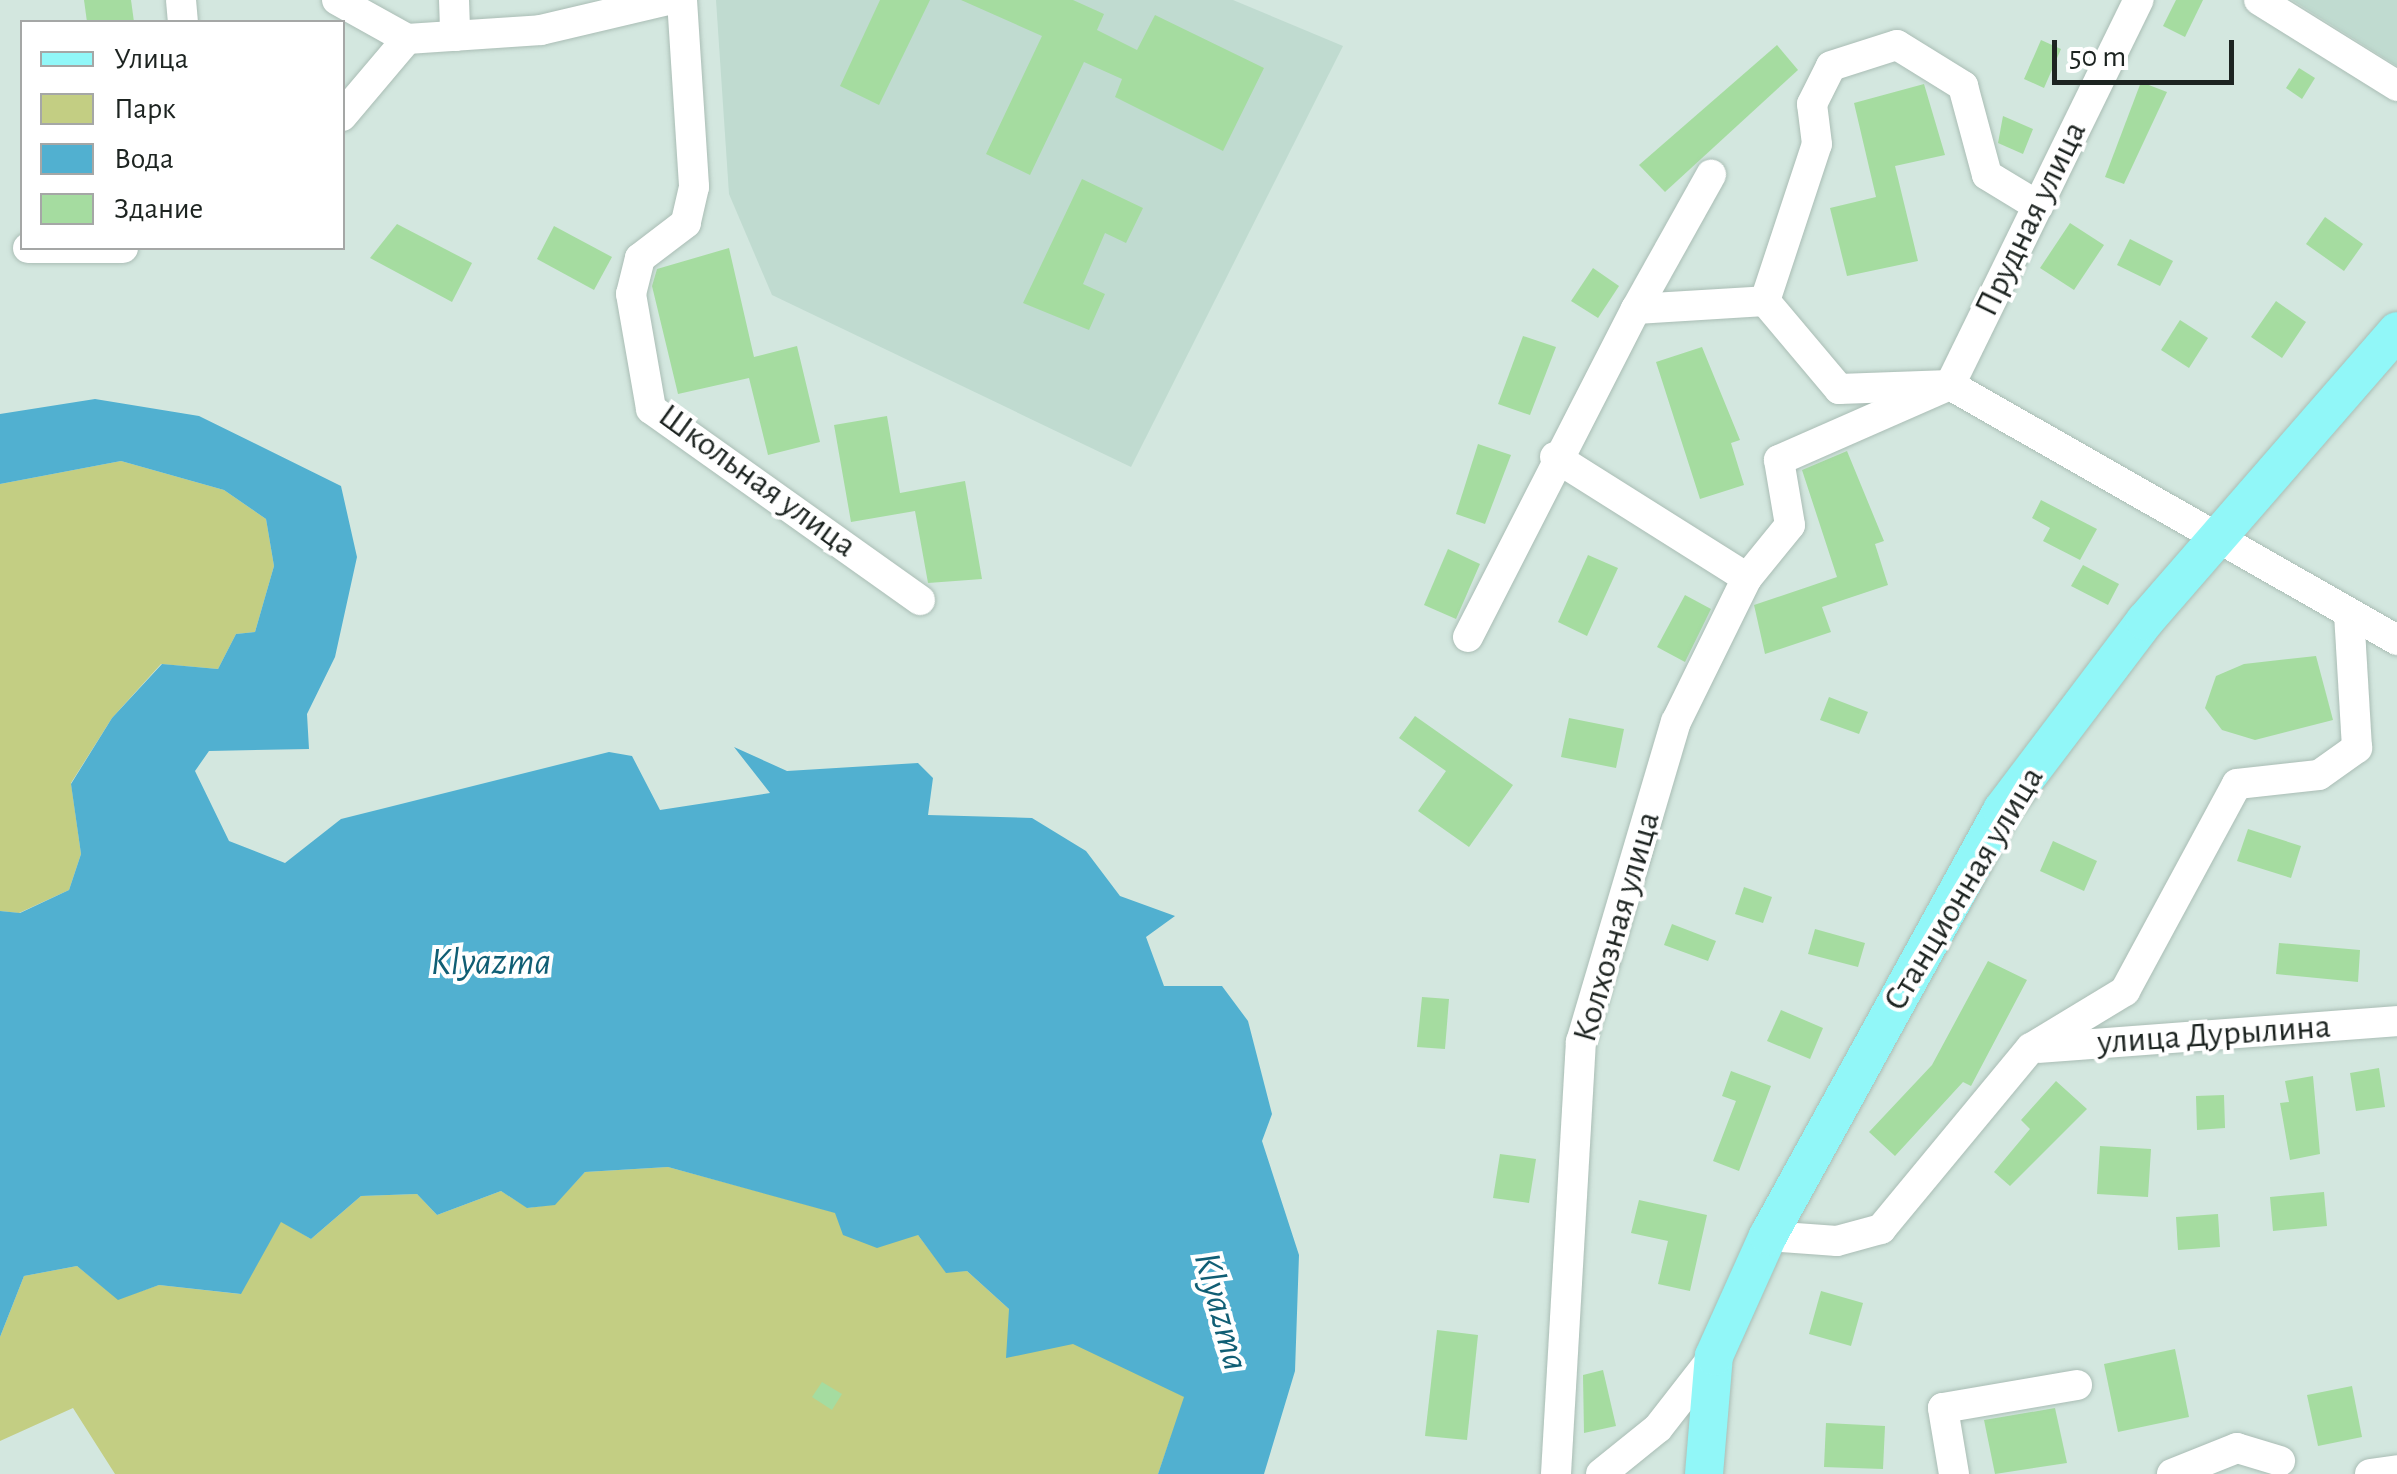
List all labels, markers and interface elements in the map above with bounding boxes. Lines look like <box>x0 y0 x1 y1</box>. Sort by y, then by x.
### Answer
legend <box>20 20 345 250</box>
scale bar <box>2057 20 2240 82</box>
text: 50 m <box>2069 42 2126 72</box>
text: Улица <box>114 44 189 74</box>
text: Парк <box>114 94 176 124</box>
street label: Прудная улица <box>1966 115 2096 323</box>
text: Вода <box>114 144 174 174</box>
text: Здание <box>114 194 203 224</box>
street label: Школьная улица <box>650 395 864 567</box>
street label: Станционная улица <box>1875 759 2053 1019</box>
street label: Колхозная улица <box>1564 807 1670 1047</box>
water label: Klyazma <box>431 941 551 987</box>
street label: улица Дурылина <box>2096 1006 2332 1064</box>
water label: Klyazma <box>1182 1248 1258 1376</box>

